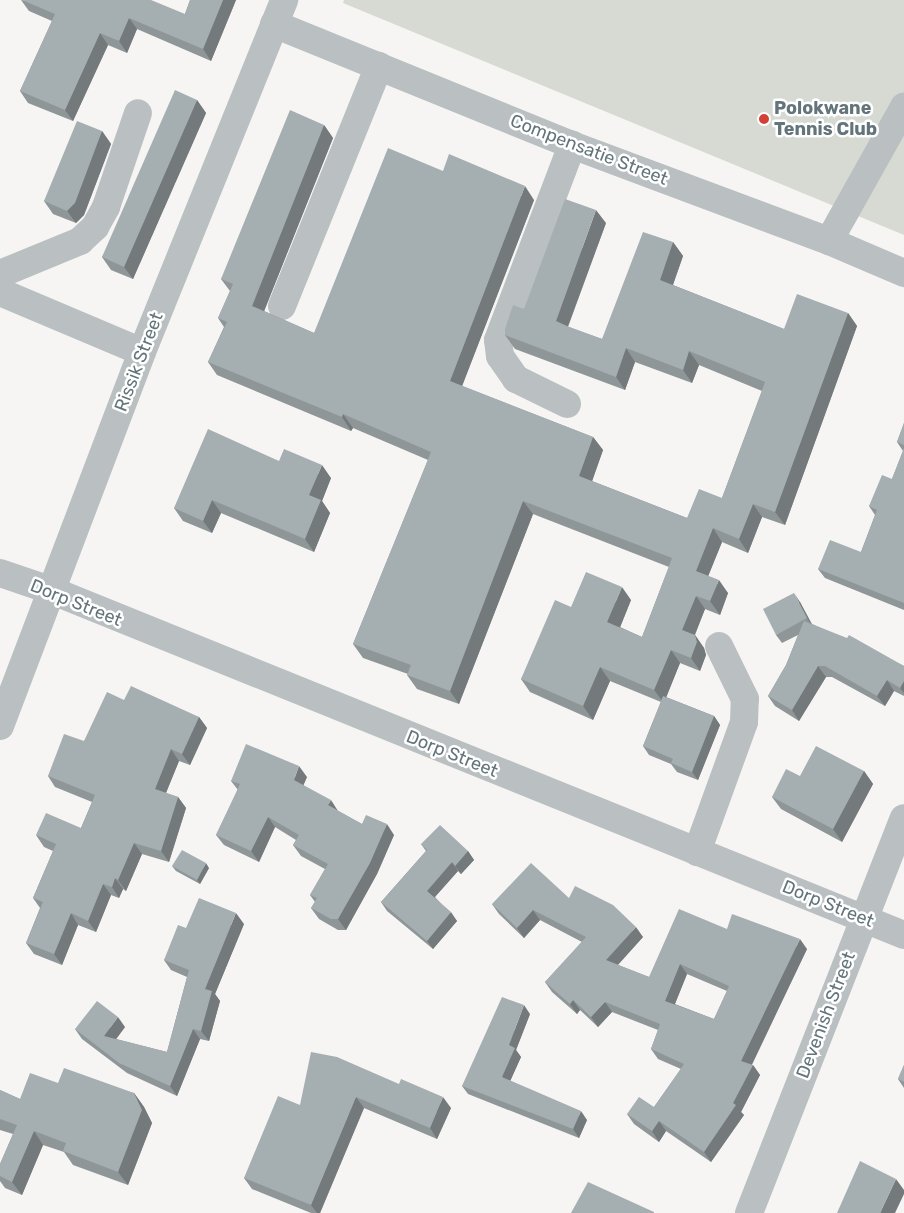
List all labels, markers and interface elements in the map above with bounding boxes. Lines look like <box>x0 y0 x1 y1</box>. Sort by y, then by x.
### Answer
place label: Polokwane Tennis Club <box>774 98 877 140</box>
street label: Compensatie Street <box>507 110 671 190</box>
marker: Polokwane Tennis Club <box>758 113 770 125</box>
street label: Rissik Street <box>110 309 168 415</box>
street label: Dorp Street <box>27 575 125 631</box>
street label: Dorp Street <box>403 726 501 782</box>
street label: Dorp Street <box>779 876 877 932</box>
street label: Devenish Street <box>792 949 860 1081</box>

